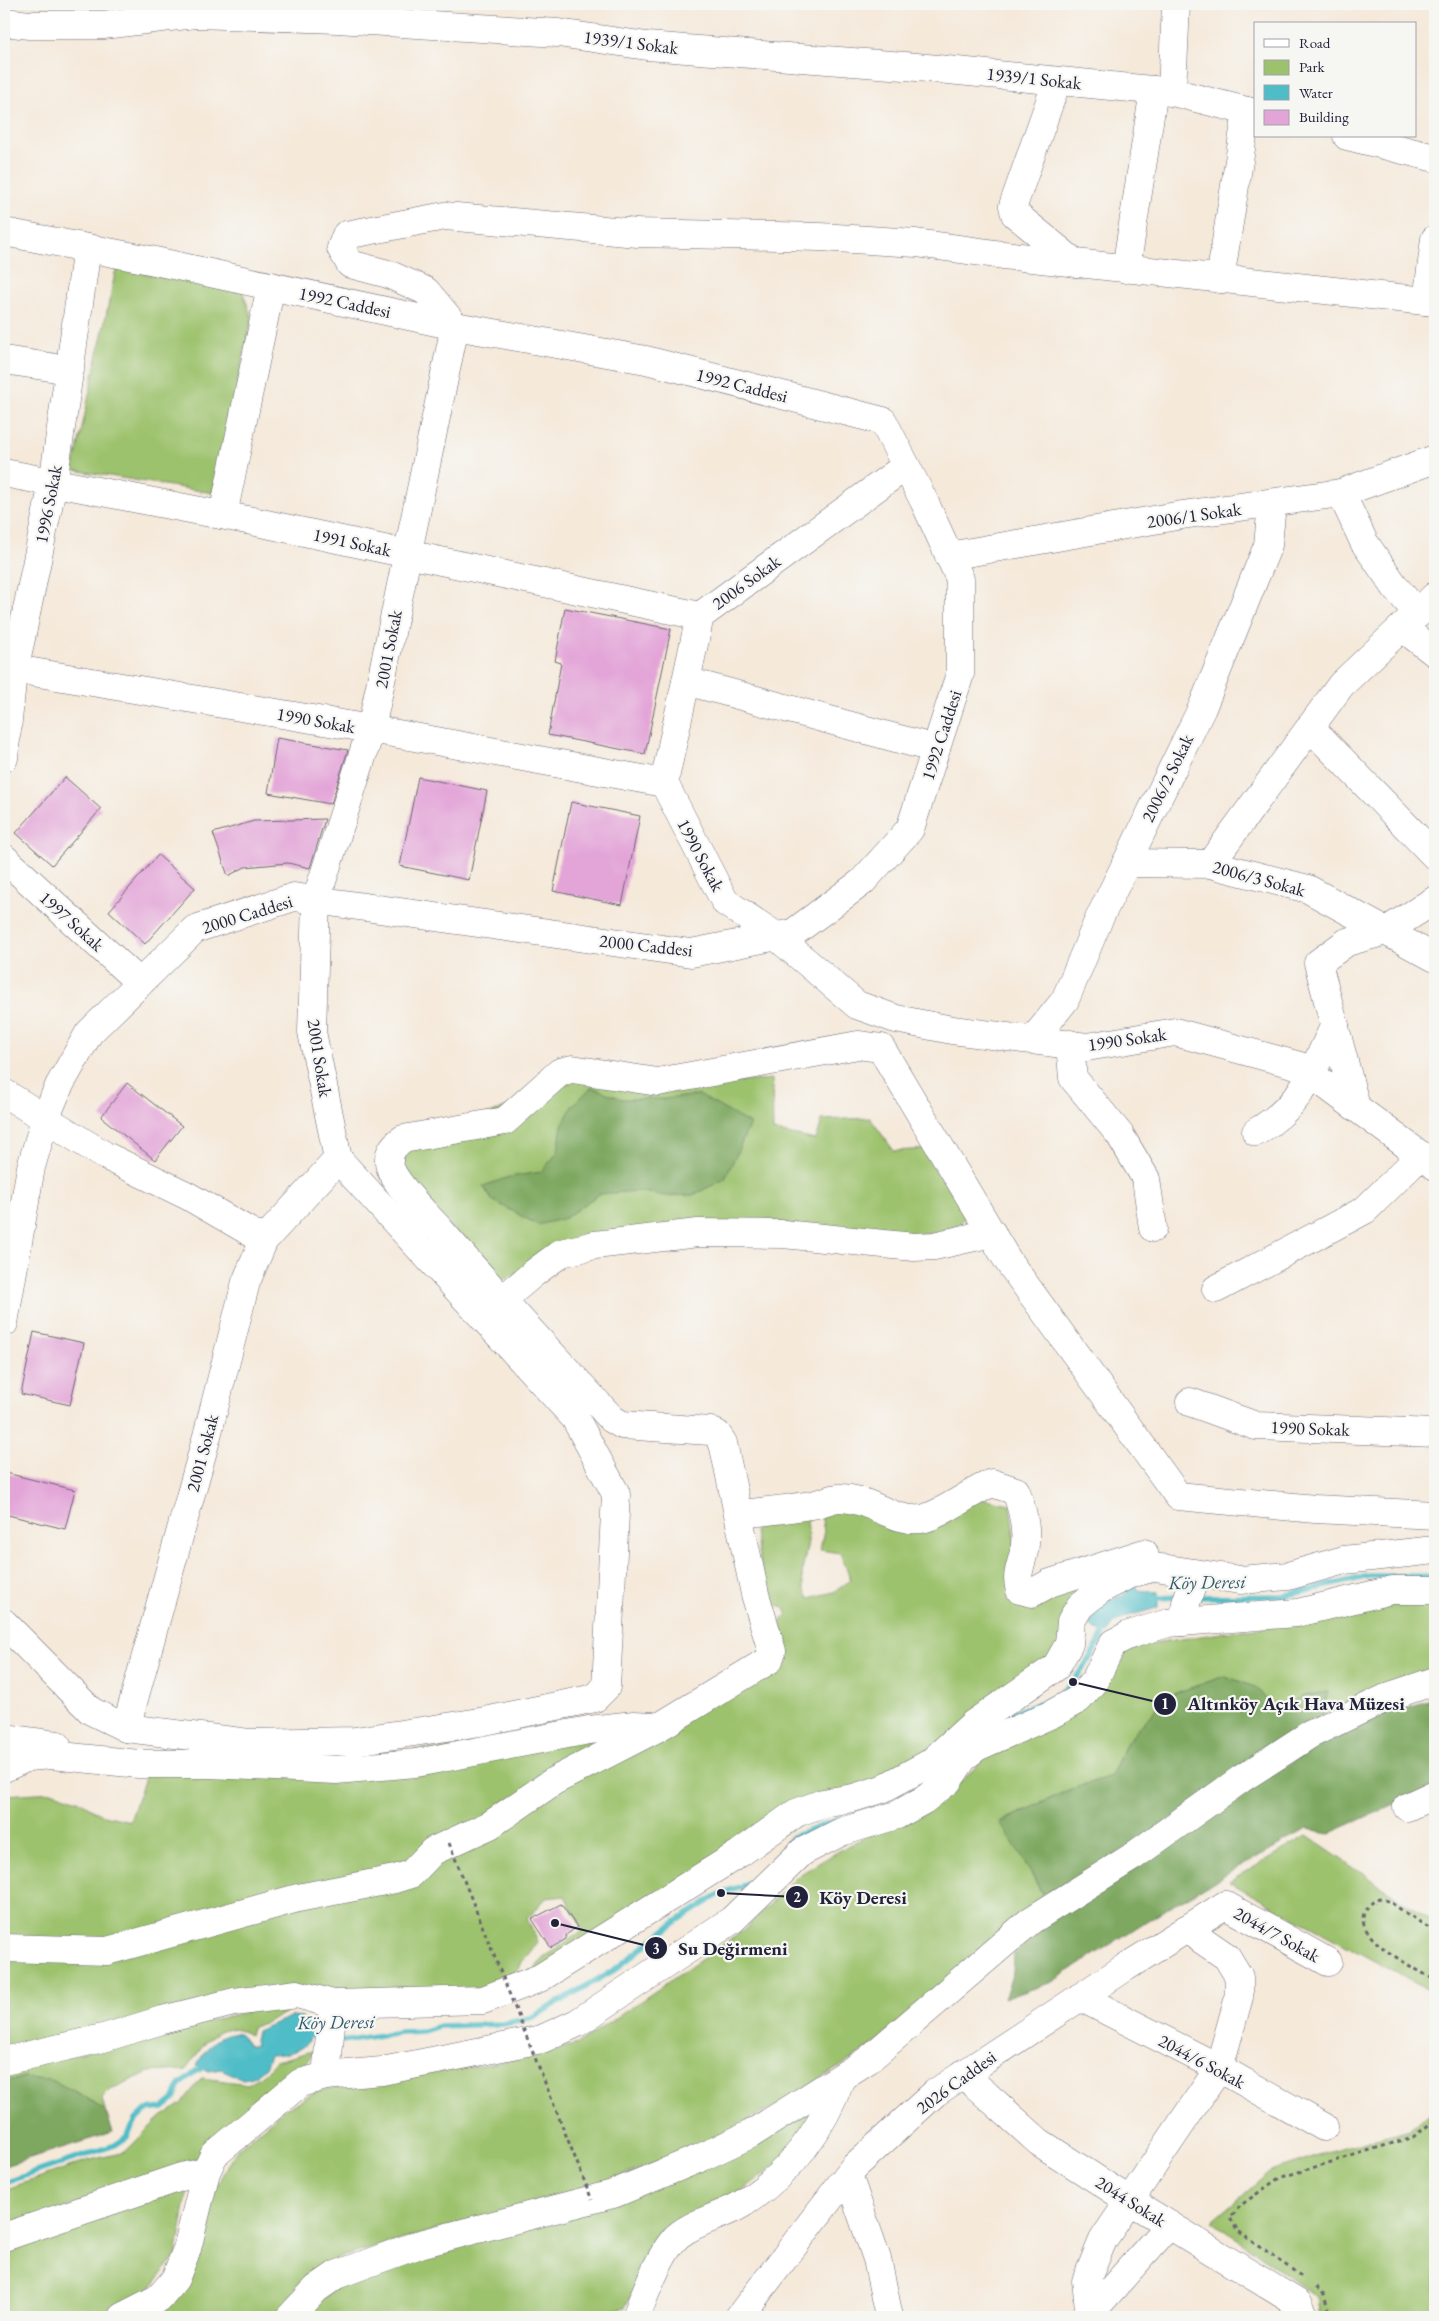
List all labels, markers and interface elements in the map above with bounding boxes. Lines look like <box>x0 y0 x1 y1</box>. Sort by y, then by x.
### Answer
legend <box>1254 22 1416 138</box>
street label: 1939/1 Sokak <box>582 25 680 59</box>
text: Road <box>1299 33 1331 52</box>
text: Park <box>1299 57 1326 76</box>
street label: 1939/1 Sokak <box>986 62 1083 94</box>
text: Water <box>1299 83 1333 102</box>
text: Building <box>1299 107 1349 126</box>
street label: 1992 Caddesi <box>297 281 394 323</box>
street label: 1992 Caddesi <box>694 363 791 408</box>
street label: 1996 Sokak <box>29 462 67 545</box>
street label: 2006/1 Sokak <box>1145 497 1243 533</box>
street label: 1991 Sokak <box>311 523 394 562</box>
street label: 2006 Sokak <box>707 549 785 615</box>
street label: 2001 Sokak <box>369 607 407 690</box>
street label: 1992 Caddesi <box>916 686 967 783</box>
street label: 1990 Sokak <box>275 702 358 738</box>
street label: 2006/2 Sokak <box>1136 730 1198 826</box>
street label: 1990 Sokak <box>672 815 730 896</box>
street label: 2006/3 Sokak <box>1210 855 1308 902</box>
street label: 1997 Sokak <box>35 886 110 956</box>
street label: 2000 Caddesi <box>199 889 296 939</box>
street label: 2000 Caddesi <box>598 929 694 961</box>
street label: 2001 Sokak <box>302 1017 338 1099</box>
street label: 1990 Sokak <box>1086 1022 1168 1056</box>
street label: 2001 Sokak <box>181 1411 224 1494</box>
street label: 1990 Sokak <box>1270 1415 1351 1441</box>
water label: Köy Deresi <box>1167 1569 1247 1595</box>
callout: Altınköy Açık Hava Müzesi <box>1153 1687 1415 1721</box>
text: Altınköy Açık Hava Müzesi <box>1186 1691 1405 1716</box>
text: 1 <box>1161 1694 1169 1713</box>
callout: Köy Deresi <box>785 1880 917 1914</box>
text: Köy Deresi <box>819 1885 907 1910</box>
text: 2 <box>793 1887 801 1906</box>
street label: 2044/7 Sokak <box>1230 1901 1325 1967</box>
callout: Su Değirmeni <box>643 1931 798 1965</box>
text: Su Değirmeni <box>678 1936 788 1961</box>
text: 3 <box>652 1939 660 1958</box>
water label: Köy Deresi <box>296 2009 376 2035</box>
street label: 2044/6 Sokak <box>1155 2029 1250 2094</box>
street label: 2026 Caddesi <box>911 2045 1001 2119</box>
street label: 2044 Sokak <box>1091 2170 1171 2232</box>

